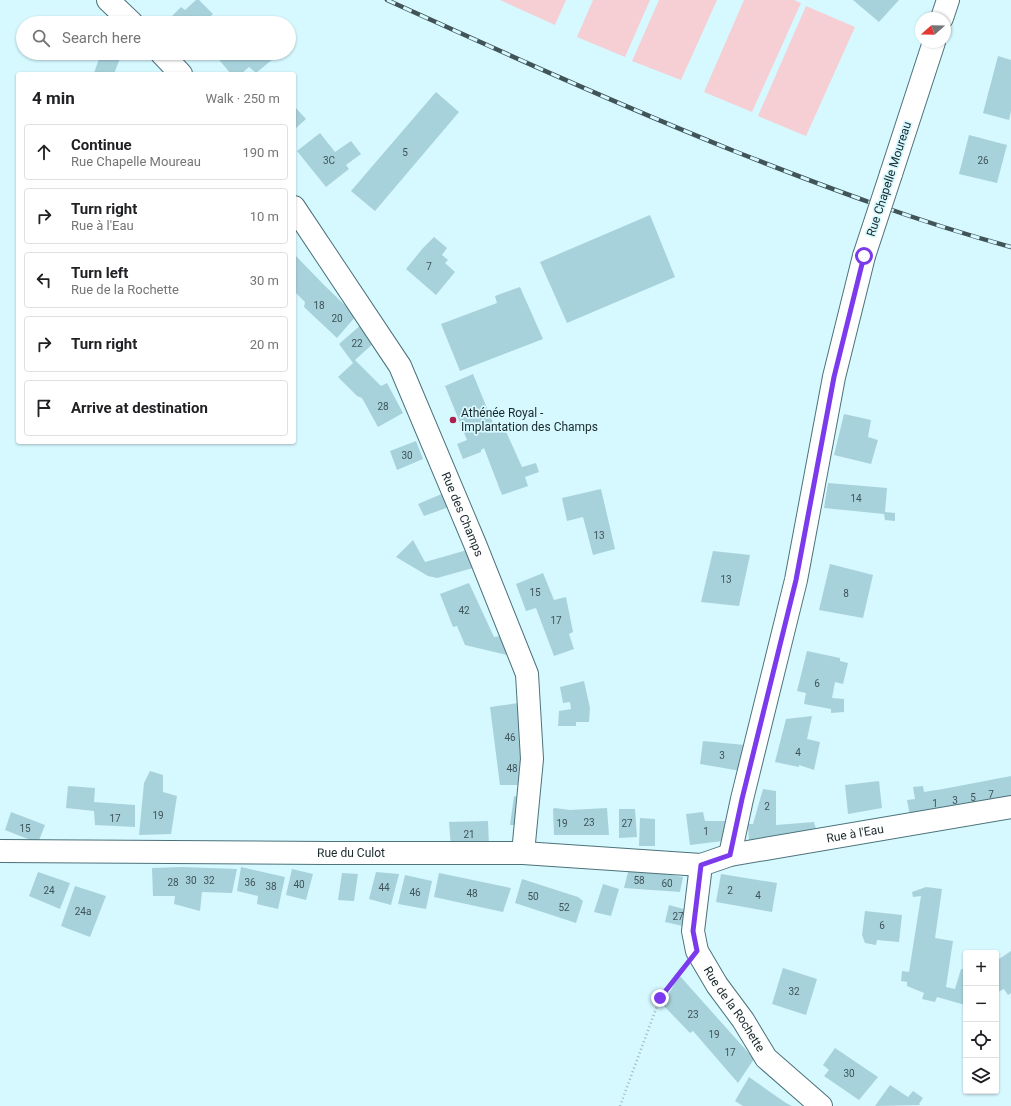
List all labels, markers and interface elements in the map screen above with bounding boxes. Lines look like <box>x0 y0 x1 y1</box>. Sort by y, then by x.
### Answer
north arrow <box>915 12 951 48</box>
search box <box>16 16 296 60</box>
icon: search <box>30 27 52 49</box>
text: Search here <box>62 29 141 47</box>
text: 4 min <box>32 88 75 108</box>
text: Walk · 250 m <box>205 91 280 106</box>
street label: Rue Chapelle Moureau <box>864 120 914 238</box>
text: Continue <box>71 136 132 154</box>
icon: ahead <box>33 141 55 163</box>
text: 190 m <box>242 145 279 160</box>
house number: 5 <box>402 147 408 158</box>
text: Rue Chapelle Moureau <box>71 154 201 169</box>
house number: 3C <box>323 155 336 166</box>
house number: 26 <box>977 155 989 166</box>
text: Turn right <box>71 200 137 218</box>
icon: right <box>33 205 55 227</box>
text: 10 m <box>250 209 279 224</box>
text: Rue à l'Eau <box>71 218 134 233</box>
route start <box>855 247 873 265</box>
house number: 7 <box>426 261 432 272</box>
text: Turn left <box>71 264 128 282</box>
icon: left <box>33 269 55 291</box>
text: 30 m <box>250 273 279 288</box>
text: Rue de la Rochette <box>71 282 179 297</box>
house number: 18 <box>313 300 325 311</box>
house number: 20 <box>331 313 343 324</box>
icon: right <box>33 333 55 355</box>
text: Turn right <box>71 335 137 353</box>
text: 20 m <box>250 337 279 352</box>
house number: 22 <box>351 338 363 349</box>
icon: arrive <box>33 397 55 419</box>
text: Arrive at destination <box>71 399 208 417</box>
house number: 28 <box>377 401 389 412</box>
place label: Athénée Royal - Implantation des Champs <box>461 406 598 434</box>
marker: Athénée Royal - Implantation des Champs <box>448 415 458 425</box>
house number: 30 <box>401 450 413 461</box>
street label: Rue des Champs <box>439 470 486 559</box>
house number: 14 <box>850 493 862 504</box>
house number: 13 <box>593 530 605 541</box>
house number: 13 <box>720 574 732 585</box>
house number: 15 <box>529 587 541 598</box>
house number: 8 <box>843 588 849 599</box>
house number: 42 <box>458 605 470 616</box>
house number: 17 <box>550 615 562 626</box>
house number: 6 <box>814 678 820 689</box>
house number: 46 <box>504 732 516 743</box>
house number: 4 <box>795 747 801 758</box>
house number: 3 <box>719 750 725 761</box>
house number: 48 <box>506 763 518 774</box>
house number: 7 <box>988 789 994 800</box>
house number: 5 <box>970 792 976 803</box>
house number: 3 <box>952 795 958 806</box>
house number: 1 <box>932 798 938 809</box>
house number: 2 <box>764 801 770 812</box>
house number: 19 <box>152 810 164 821</box>
house number: 17 <box>109 813 121 824</box>
house number: 23 <box>583 817 595 828</box>
house number: 19 <box>556 818 568 829</box>
house number: 27 <box>621 818 633 829</box>
street label: Rue à l'Eau <box>825 822 885 845</box>
house number: 15 <box>19 823 31 834</box>
house number: 1 <box>703 826 709 837</box>
house number: 21 <box>463 829 475 840</box>
street label: Rue du Culot <box>317 846 385 860</box>
house number: 30 <box>185 875 197 886</box>
house number: 32 <box>203 875 215 886</box>
house number: 58 <box>633 875 645 886</box>
house number: 28 <box>167 877 179 888</box>
house number: 36 <box>244 877 256 888</box>
house number: 60 <box>661 878 673 889</box>
house number: 40 <box>293 879 305 890</box>
house number: 38 <box>265 881 277 892</box>
house number: 44 <box>378 882 390 893</box>
house number: 24 <box>43 885 55 896</box>
house number: 2 <box>727 885 733 896</box>
house number: 46 <box>409 887 421 898</box>
house number: 48 <box>466 888 478 899</box>
house number: 4 <box>755 890 761 901</box>
house number: 50 <box>527 891 539 902</box>
house number: 52 <box>558 902 570 913</box>
house number: 24a <box>75 906 91 917</box>
house number: 27 <box>672 911 684 922</box>
house number: 6 <box>879 920 885 931</box>
map controls <box>963 950 999 1094</box>
button: + <box>963 950 999 986</box>
street label: Rue de la Rochette <box>701 964 768 1054</box>
house number: 32 <box>788 986 800 997</box>
button: − <box>963 986 999 1022</box>
route end <box>651 989 669 1007</box>
house number: 23 <box>687 1009 699 1020</box>
button: locate <box>963 1022 999 1058</box>
house number: 19 <box>708 1029 720 1040</box>
house number: 17 <box>724 1047 736 1058</box>
button: layers <box>963 1058 999 1094</box>
house number: 30 <box>843 1068 855 1079</box>

